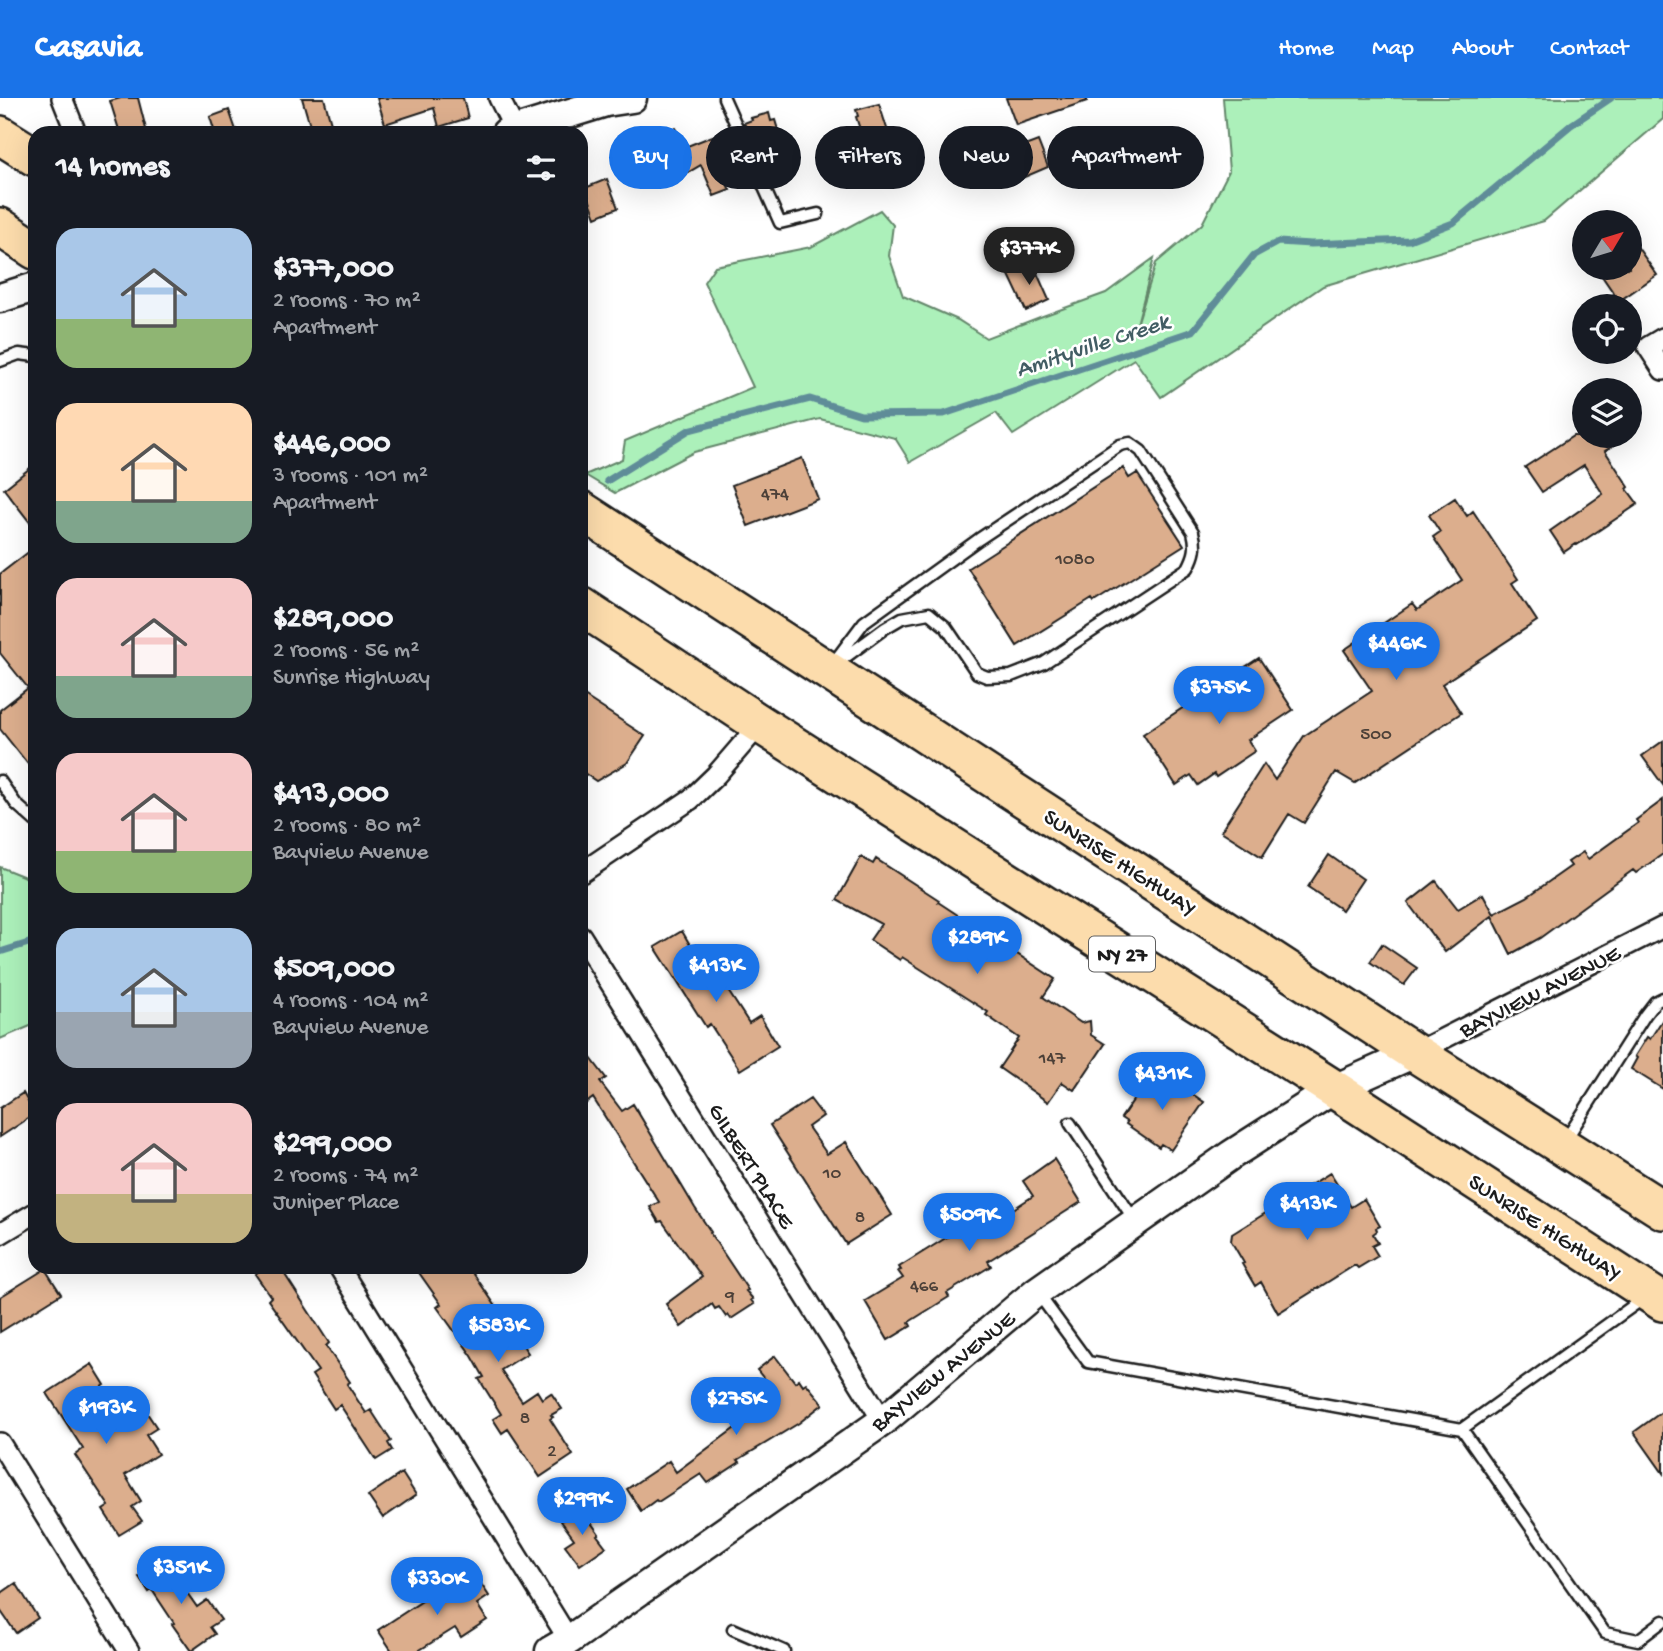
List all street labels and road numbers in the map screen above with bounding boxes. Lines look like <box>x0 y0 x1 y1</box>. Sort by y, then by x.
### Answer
street label: SUNRISE HIGHWAY <box>1037 804 1201 923</box>
road number: NY 27 <box>1089 936 1155 972</box>
street label: BAYVIEW AVENUE <box>1455 940 1627 1046</box>
street label: GILBERT PLACE <box>701 1099 800 1236</box>
street label: SUNRISE HIGHWAY <box>1462 1169 1626 1288</box>
street label: BAYVIEW AVENUE <box>866 1306 1023 1440</box>

